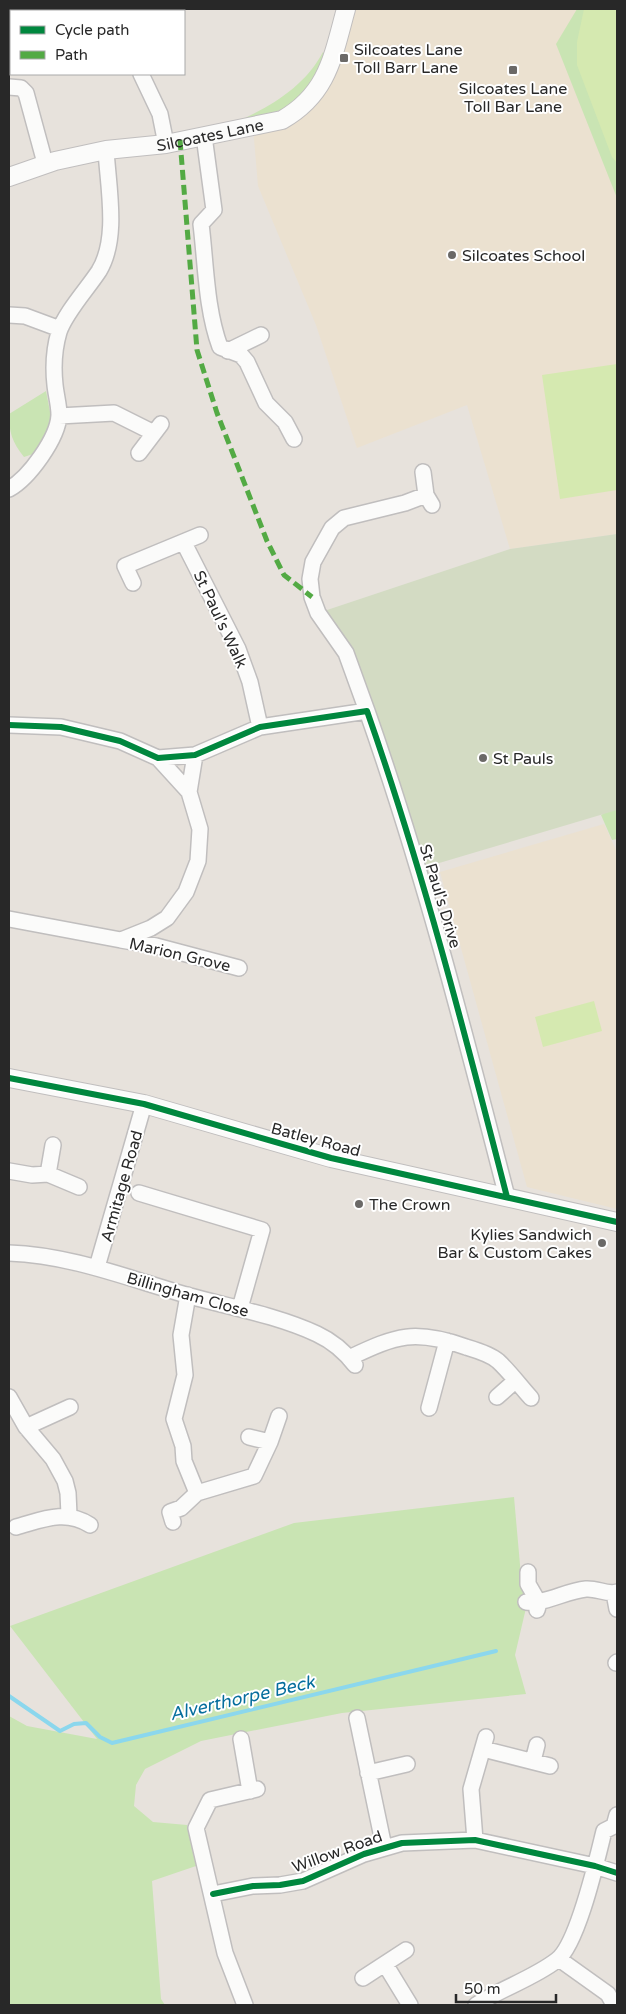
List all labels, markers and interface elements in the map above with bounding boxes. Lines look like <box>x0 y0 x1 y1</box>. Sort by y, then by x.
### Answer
legend <box>10 10 185 75</box>
text: Cycle path <box>55 21 129 39</box>
place label: Silcoates Lane Toll Barr Lane <box>354 40 463 78</box>
text: Path <box>55 46 88 64</box>
marker: Silcoates Lane Toll Barr Lane <box>338 52 350 64</box>
marker: Silcoates Lane Toll Bar Lane <box>507 64 519 76</box>
place label: Silcoates Lane Toll Bar Lane <box>459 79 567 117</box>
street label: Silcoates Lane <box>156 115 265 156</box>
place label: Silcoates School <box>462 246 585 266</box>
marker: Silcoates School <box>446 249 458 261</box>
street label: St Paul's Walk <box>189 567 252 672</box>
place label: St Pauls <box>493 749 553 769</box>
marker: St Pauls <box>477 752 489 764</box>
street label: St Paul's Drive <box>415 842 465 951</box>
street label: Marion Grove <box>127 934 232 976</box>
street label: Batley Road <box>269 1118 363 1162</box>
street label: Armitage Road <box>96 1128 147 1244</box>
place label: The Crown <box>369 1195 451 1215</box>
marker: The Crown <box>353 1198 365 1210</box>
place label: Kylies Sandwich Bar & Custom Cakes <box>437 1225 592 1263</box>
marker: Kylies Sandwich Bar & Custom Cakes <box>596 1237 608 1249</box>
street label: Billingham Close <box>124 1268 251 1322</box>
water label: Alverthorpe Beck <box>167 1670 318 1725</box>
street label: Willow Road <box>289 1826 385 1878</box>
scale bar <box>456 1972 556 2004</box>
text: 50 m <box>464 1980 501 1998</box>

